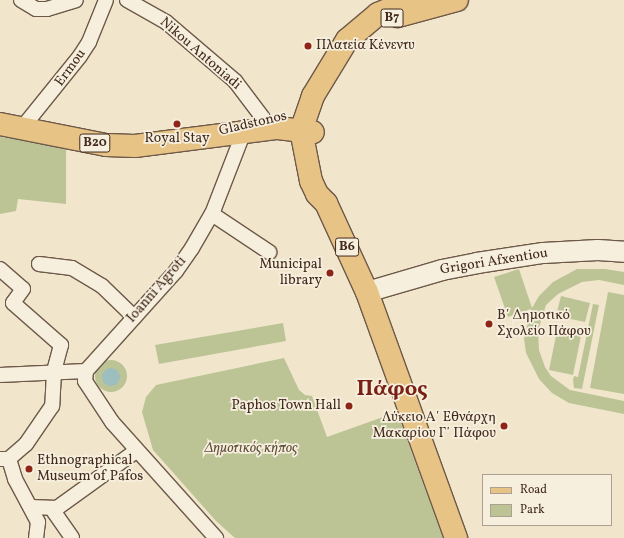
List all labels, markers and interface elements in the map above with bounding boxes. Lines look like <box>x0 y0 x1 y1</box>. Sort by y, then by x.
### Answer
road number: B7 <box>380 7 404 29</box>
street label: Nikou Antoniadi <box>156 14 244 94</box>
place label: Πλατεία Κένεντυ <box>316 38 415 54</box>
marker: Πλατεία Κένεντυ <box>303 41 313 51</box>
street label: Ermou <box>52 46 90 90</box>
street label: Gladstonos <box>217 108 289 140</box>
marker: Royal Stay <box>172 119 182 129</box>
place label: Royal Stay <box>145 131 209 147</box>
road number: B20 <box>79 132 111 154</box>
road number: B6 <box>335 236 359 258</box>
street label: Grigori Afxentiou <box>439 245 549 279</box>
street label: Ioanni Agroti <box>124 253 190 327</box>
place label: Municipal library <box>259 257 322 290</box>
marker: Municipal library <box>325 268 335 278</box>
place label: Β΄ Δημοτικό Σχολείο Πάφου <box>497 308 591 340</box>
marker: Β΄ Δημοτικό Σχολείο Πάφου <box>484 319 494 329</box>
district label: Πάφος <box>356 377 428 403</box>
place label: Paphos Town Hall <box>231 398 341 414</box>
marker: Paphos Town Hall <box>344 401 354 411</box>
place label: Λύκειο Α΄ Εθνάρχη Μακαρίου Γ΄ Πάφου <box>373 410 496 442</box>
marker: Λύκειο Α΄ Εθνάρχη Μακαρίου Γ΄ Πάφου <box>499 421 509 431</box>
park label: Δημοτικός κήπος <box>204 441 298 457</box>
place label: Ethnographical Museum of Pafos <box>37 453 142 486</box>
marker: Ethnographical Museum of Pafos <box>24 464 34 474</box>
legend <box>482 474 612 526</box>
text: Road <box>520 482 547 498</box>
text: Park <box>520 502 545 518</box>

